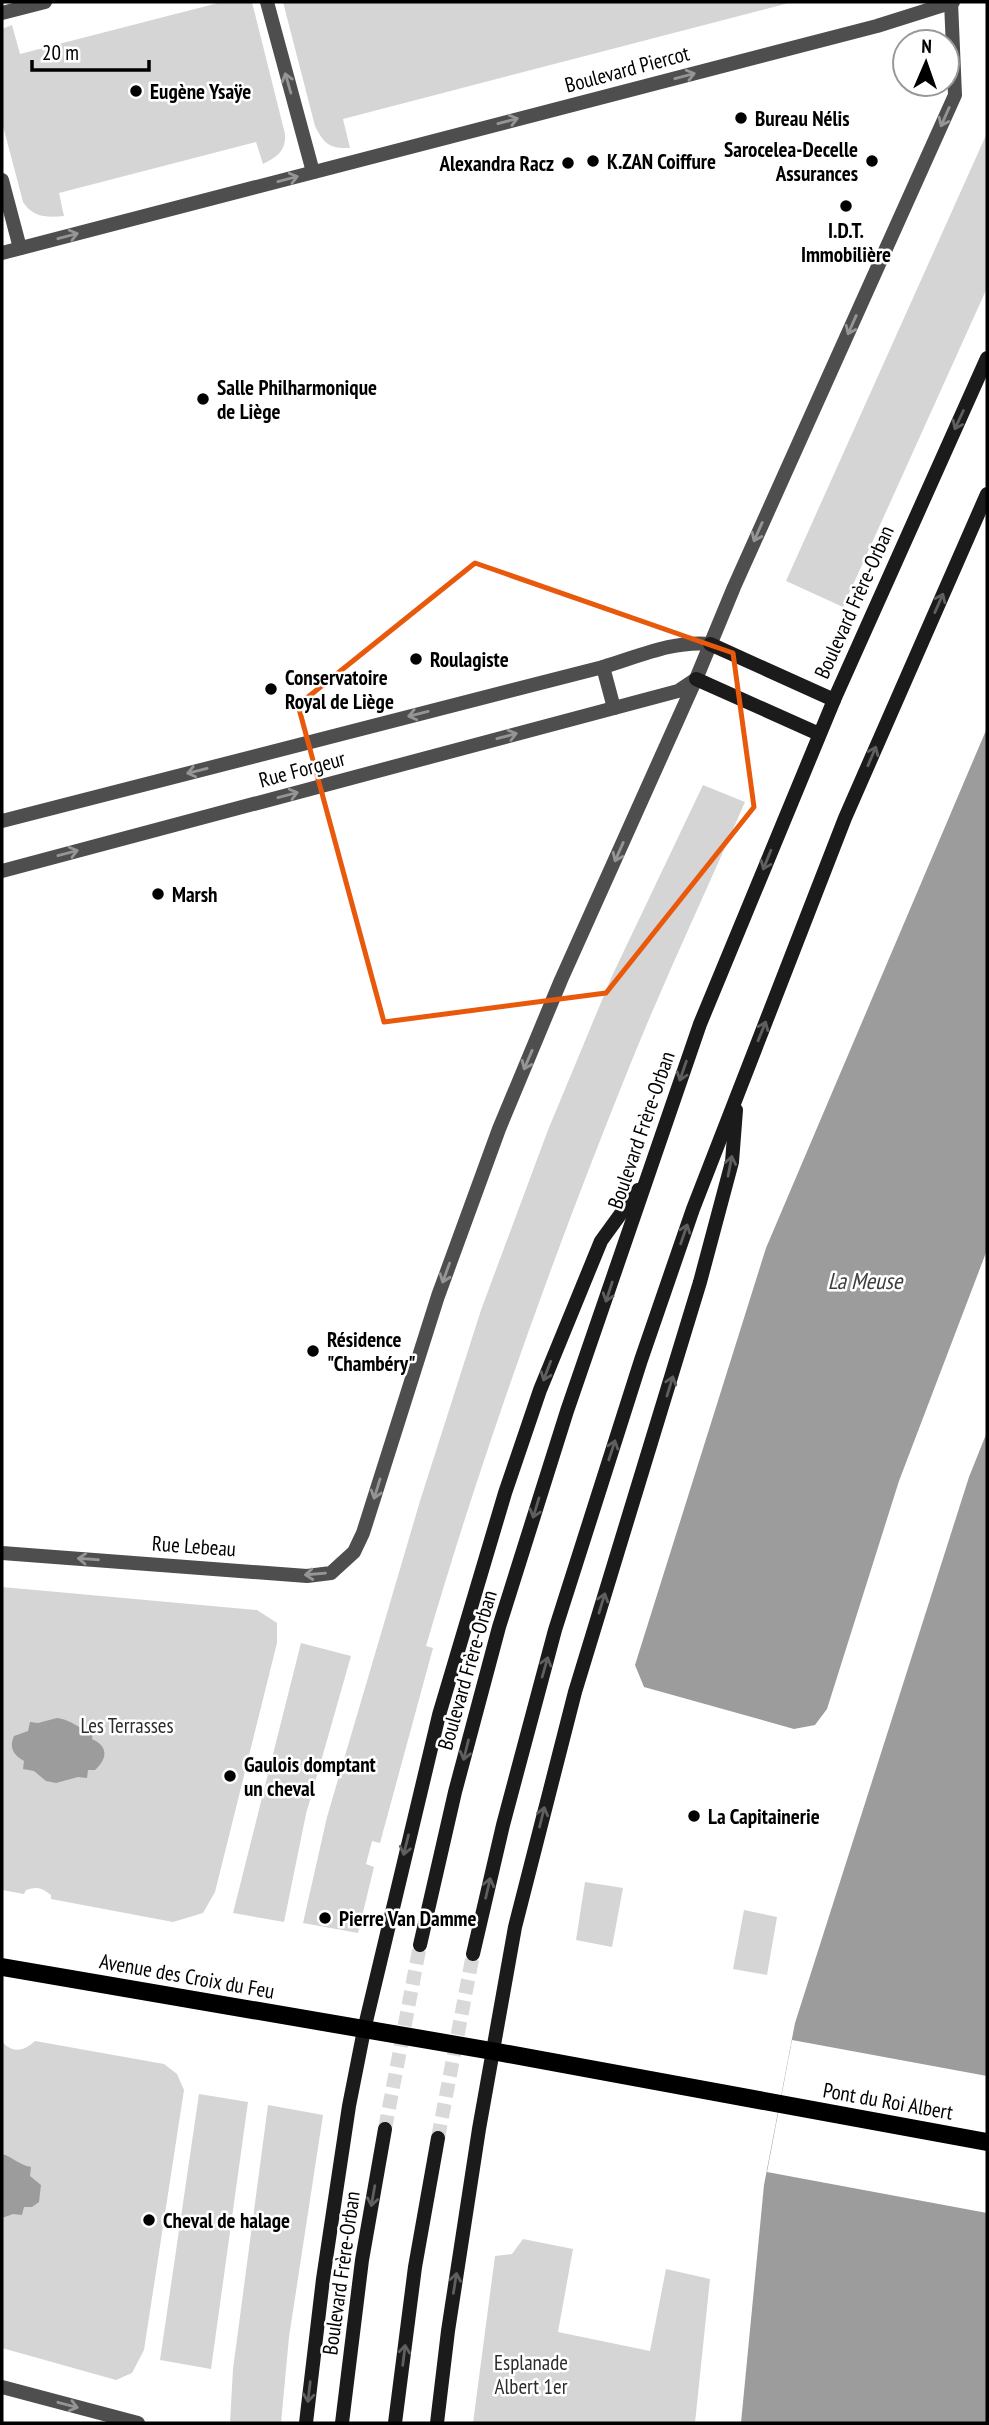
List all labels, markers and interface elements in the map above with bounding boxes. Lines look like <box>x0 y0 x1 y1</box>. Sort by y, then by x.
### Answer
scale bar <box>32 28 149 72</box>
north arrow <box>891 28 961 98</box>
text: N <box>921 34 932 58</box>
text: 20 m <box>42 39 79 66</box>
street label: Boulevard Piercot <box>562 39 692 99</box>
one-way arrow <box>673 69 696 82</box>
one-way arrow <box>281 72 294 95</box>
place label: Eugène Ysaÿe <box>150 78 251 105</box>
marker: Eugène Ysaÿe <box>128 83 144 99</box>
place label: Bureau Nélis <box>755 105 850 132</box>
one-way arrow <box>938 106 951 128</box>
marker: Bureau Nélis <box>733 110 749 126</box>
one-way arrow <box>497 114 519 127</box>
place label: Sarocelea-Decelle Assurances <box>724 136 858 187</box>
place label: K.ZAN Coiffure <box>607 148 716 175</box>
place label: Alexandra Racz <box>438 150 554 177</box>
marker: K.ZAN Coiffure <box>585 153 601 169</box>
marker: Sarocelea-Decelle Assurances <box>864 153 880 169</box>
marker: Alexandra Racz <box>560 155 576 171</box>
one-way arrow <box>276 172 299 185</box>
marker: I.D.T. Immobilière <box>838 198 854 214</box>
place label: I.D.T. Immobilière <box>801 217 891 268</box>
one-way arrow <box>56 229 79 242</box>
one-way arrow <box>845 314 858 335</box>
place label: Salle Philharmonique de Liège <box>217 374 377 425</box>
marker: Salle Philharmonique de Liège <box>195 391 211 407</box>
one-way arrow <box>951 409 965 430</box>
one-way arrow <box>751 521 764 543</box>
street label: Boulevard Frère-Orban <box>808 521 900 683</box>
one-way arrow <box>933 593 946 614</box>
place label: Roulagiste <box>430 646 509 673</box>
marker: Roulagiste <box>408 651 424 667</box>
place label: Conservatoire Royal de Liège <box>285 664 394 715</box>
marker: Conservatoire Royal de Liège <box>263 681 279 697</box>
one-way arrow <box>407 708 430 721</box>
one-way arrow <box>496 729 518 742</box>
street label: Rue Forgeur <box>256 744 348 793</box>
one-way arrow <box>866 745 879 767</box>
one-way arrow <box>186 765 209 778</box>
one-way arrow <box>276 788 298 801</box>
one-way arrow <box>612 841 625 862</box>
one-way arrow <box>56 846 79 859</box>
one-way arrow <box>760 848 773 870</box>
place label: Marsh <box>172 881 218 908</box>
marker: Marsh <box>150 886 166 902</box>
one-way arrow <box>757 1021 770 1042</box>
street label: Boulevard Frère-Orban <box>601 1048 681 1212</box>
one-way arrow <box>520 1049 533 1071</box>
one-way arrow <box>676 1060 689 1082</box>
one-way arrow <box>723 1155 737 1178</box>
one-way arrow <box>679 1224 691 1246</box>
one-way arrow <box>439 1261 452 1283</box>
water label: La Meuse <box>828 1266 904 1295</box>
one-way arrow <box>602 1281 614 1303</box>
place label: Résidence "Chambéry" <box>327 1326 416 1377</box>
marker: Résidence "Chambéry" <box>305 1343 321 1359</box>
one-way arrow <box>540 1359 553 1381</box>
one-way arrow <box>664 1375 677 1397</box>
one-way arrow <box>606 1439 619 1461</box>
one-way arrow <box>370 1478 382 1500</box>
one-way arrow <box>529 1496 541 1518</box>
street label: Rue Lebeau <box>151 1530 237 1562</box>
one-way arrow <box>77 1552 100 1565</box>
one-way arrow <box>304 1568 327 1581</box>
street label: Boulevard Frère-Orban <box>431 1587 503 1753</box>
one-way arrow <box>596 1592 609 1614</box>
one-way arrow <box>539 1657 552 1679</box>
park label: Les Terrasses <box>80 1712 174 1739</box>
one-way arrow <box>459 1738 472 1761</box>
place label: Gaulois domptant un cheval <box>244 1751 376 1802</box>
marker: Gaulois domptant un cheval <box>222 1768 238 1784</box>
place label: La Capitainerie <box>708 1803 820 1830</box>
one-way arrow <box>536 1807 549 1829</box>
marker: La Capitainerie <box>686 1808 702 1824</box>
one-way arrow <box>399 1833 413 1856</box>
one-way arrow <box>482 1877 496 1900</box>
place label: Pierre Van Damme <box>339 1905 477 1932</box>
marker: Pierre Van Damme <box>317 1910 333 1926</box>
street label: Avenue des Croix du Feu <box>97 1947 277 2005</box>
street label: Pont du Roi Albert <box>821 2076 955 2126</box>
one-way arrow <box>366 2184 379 2207</box>
street label: Boulevard Frère-Orban <box>316 2190 366 2356</box>
place label: Cheval de halage <box>163 2207 290 2234</box>
marker: Cheval de halage <box>141 2212 157 2228</box>
one-way arrow <box>449 2272 462 2295</box>
one-way arrow <box>397 2345 410 2367</box>
park label: Esplanade Albert 1er <box>494 2349 568 2400</box>
one-way arrow <box>303 2380 316 2403</box>
one-way arrow <box>56 2399 79 2412</box>

